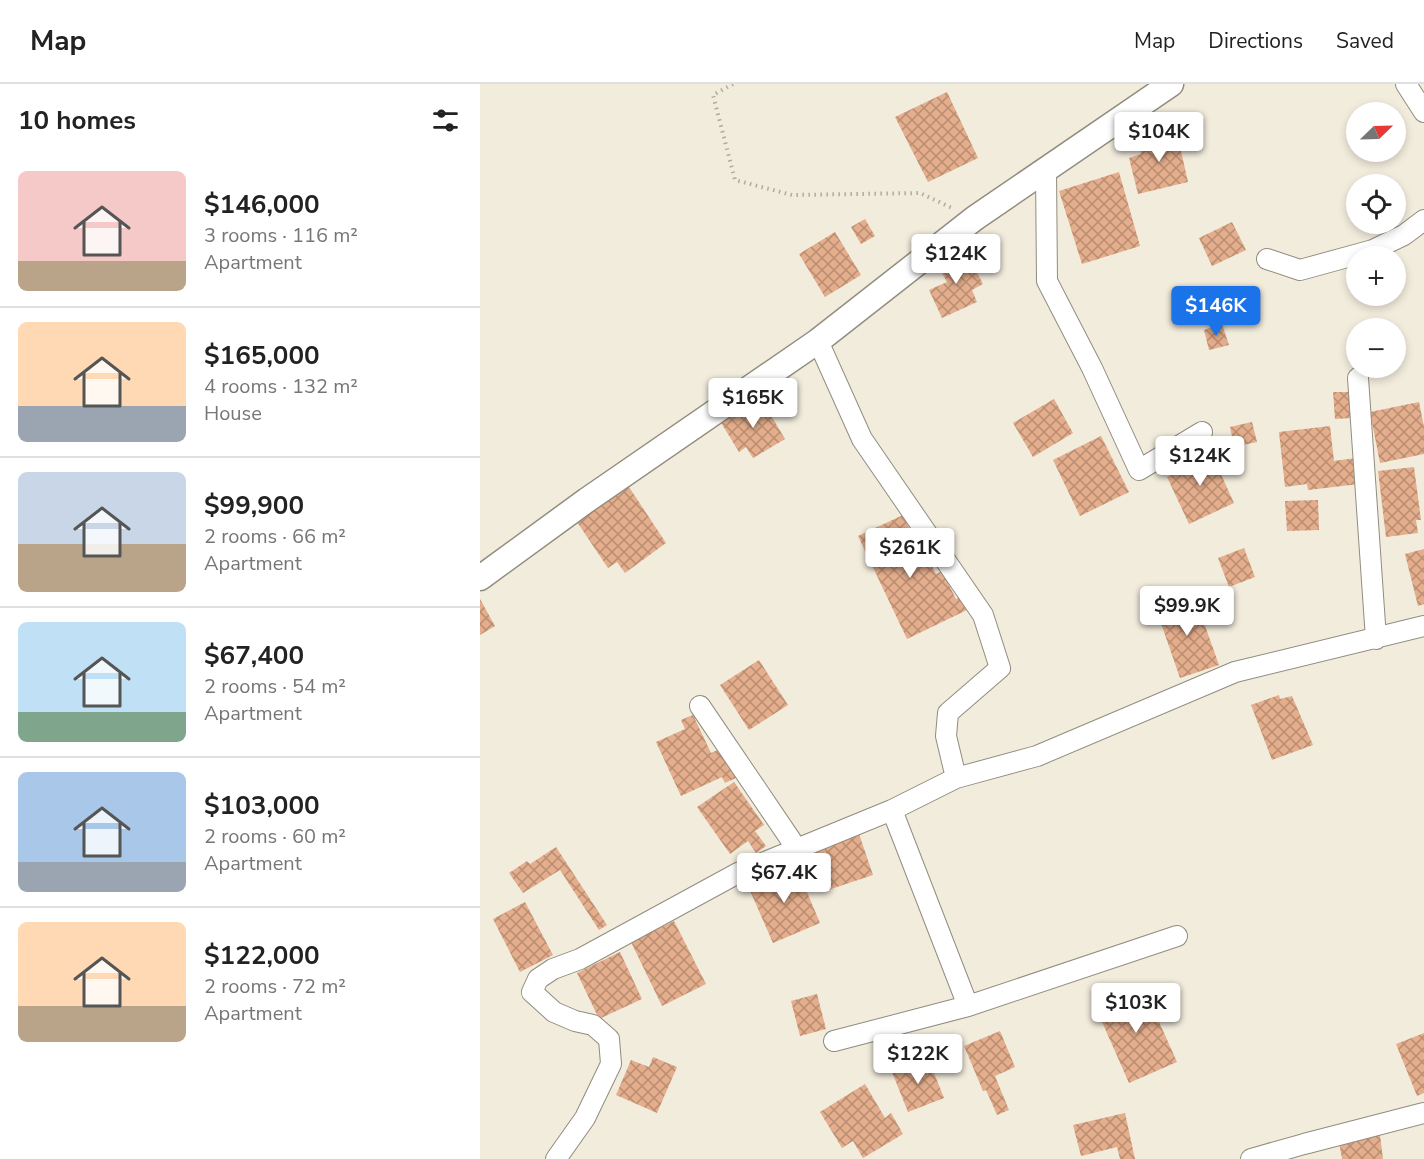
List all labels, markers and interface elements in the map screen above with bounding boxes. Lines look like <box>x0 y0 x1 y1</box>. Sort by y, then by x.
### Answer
text: Map <box>30 22 86 60</box>
text: Map <box>1134 27 1175 55</box>
text: Directions <box>1208 27 1303 55</box>
text: Saved <box>1336 27 1394 55</box>
north arrow <box>1346 102 1406 162</box>
map controls <box>1346 102 1406 378</box>
text: 10 homes <box>18 103 136 138</box>
icon: filters <box>429 104 462 137</box>
pin: $104K <box>1117 112 1201 163</box>
text: $104K <box>1128 118 1190 145</box>
button: locate <box>1346 174 1406 234</box>
text: $146,000 <box>204 187 320 222</box>
icon: home <box>66 195 138 267</box>
text: 3 rooms · 116 m² <box>204 222 358 249</box>
pin: $124K <box>914 234 998 285</box>
text: $124K <box>925 240 987 267</box>
button: + <box>1346 246 1406 306</box>
text: Apartment <box>204 249 302 276</box>
pin: $146K <box>1174 286 1258 337</box>
text: $146K <box>1185 292 1247 319</box>
button: − <box>1346 318 1406 378</box>
text: $165,000 <box>204 338 320 373</box>
icon: home <box>66 346 138 418</box>
text: 4 rooms · 132 m² <box>204 373 358 400</box>
pin: $165K <box>711 378 795 429</box>
text: $165K <box>722 384 784 411</box>
text: House <box>204 400 262 427</box>
pin: $124K <box>1158 436 1242 487</box>
text: $124K <box>1169 442 1231 469</box>
text: $99,900 <box>204 488 304 523</box>
icon: home <box>66 496 138 568</box>
text: 2 rooms · 66 m² <box>204 523 346 550</box>
pin: $261K <box>868 528 952 579</box>
text: $261K <box>879 534 941 561</box>
text: Apartment <box>204 550 302 577</box>
pin: $99.9K <box>1138 586 1236 637</box>
text: $99.9K <box>1154 592 1220 619</box>
text: $67,400 <box>204 638 304 673</box>
icon: home <box>66 646 138 718</box>
text: 2 rooms · 54 m² <box>204 673 346 700</box>
text: Apartment <box>204 700 302 727</box>
text: $103,000 <box>204 788 320 823</box>
icon: home <box>66 796 138 868</box>
text: 2 rooms · 60 m² <box>204 823 346 850</box>
text: Apartment <box>204 850 302 877</box>
pin: $67.4K <box>735 853 833 904</box>
text: $67.4K <box>751 859 817 886</box>
text: $122,000 <box>204 938 320 973</box>
icon: home <box>66 946 138 1018</box>
text: 2 rooms · 72 m² <box>204 973 346 1000</box>
pin: $103K <box>1094 983 1178 1034</box>
text: $103K <box>1105 989 1167 1016</box>
text: Apartment <box>204 1000 302 1027</box>
pin: $122K <box>876 1034 960 1085</box>
text: $122K <box>887 1040 949 1067</box>

